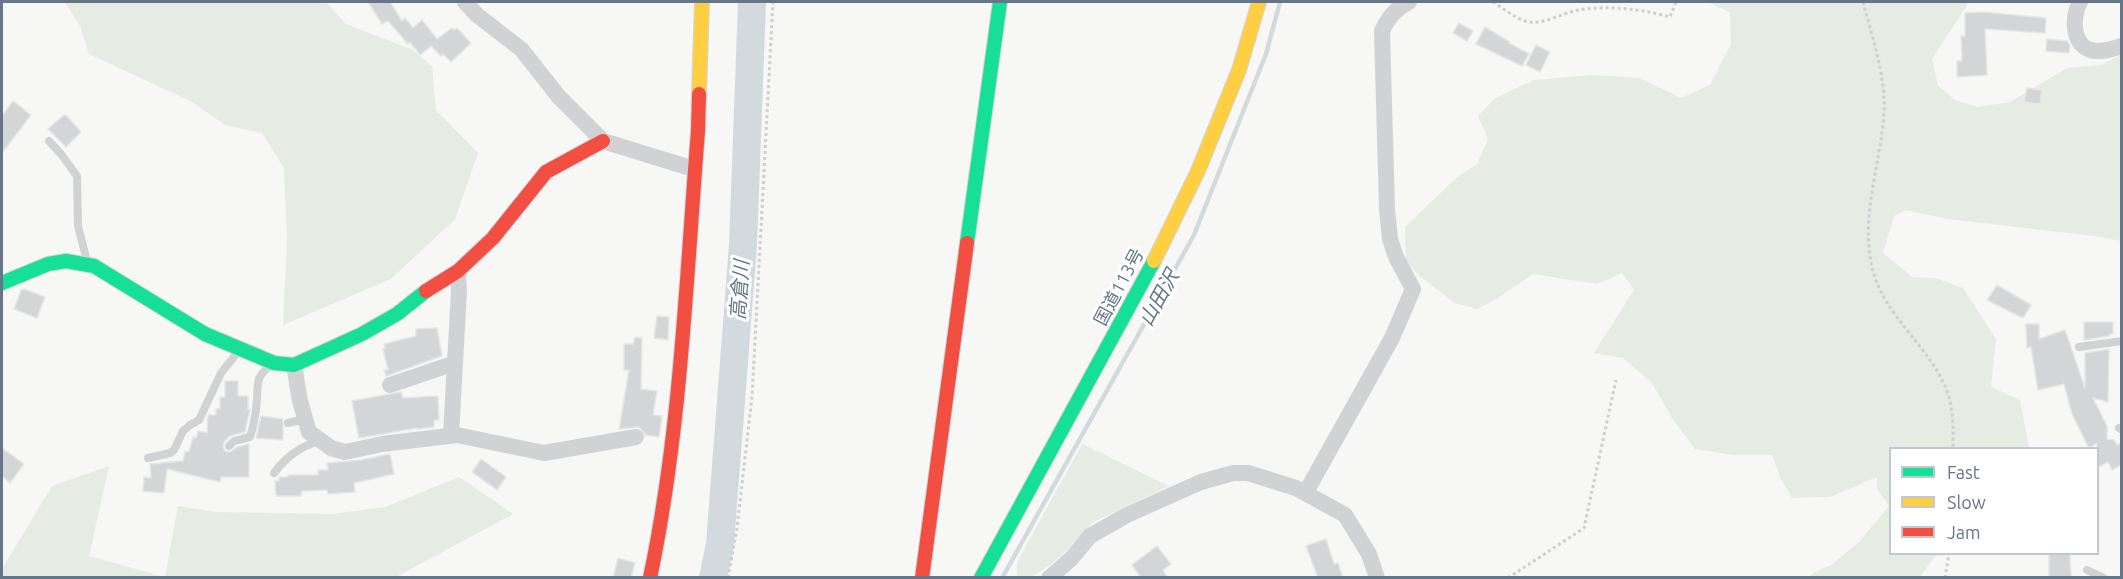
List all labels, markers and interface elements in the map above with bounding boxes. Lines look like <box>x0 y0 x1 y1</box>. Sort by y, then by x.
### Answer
street label: 国道113号 <box>1090 245 1148 329</box>
water label: 高倉川 <box>726 259 754 321</box>
water label: 山田沢 <box>1134 266 1184 330</box>
legend <box>1889 447 2099 555</box>
text: Fast <box>1947 462 1980 482</box>
text: Slow <box>1947 492 1986 512</box>
text: Jam <box>1947 522 1981 542</box>

